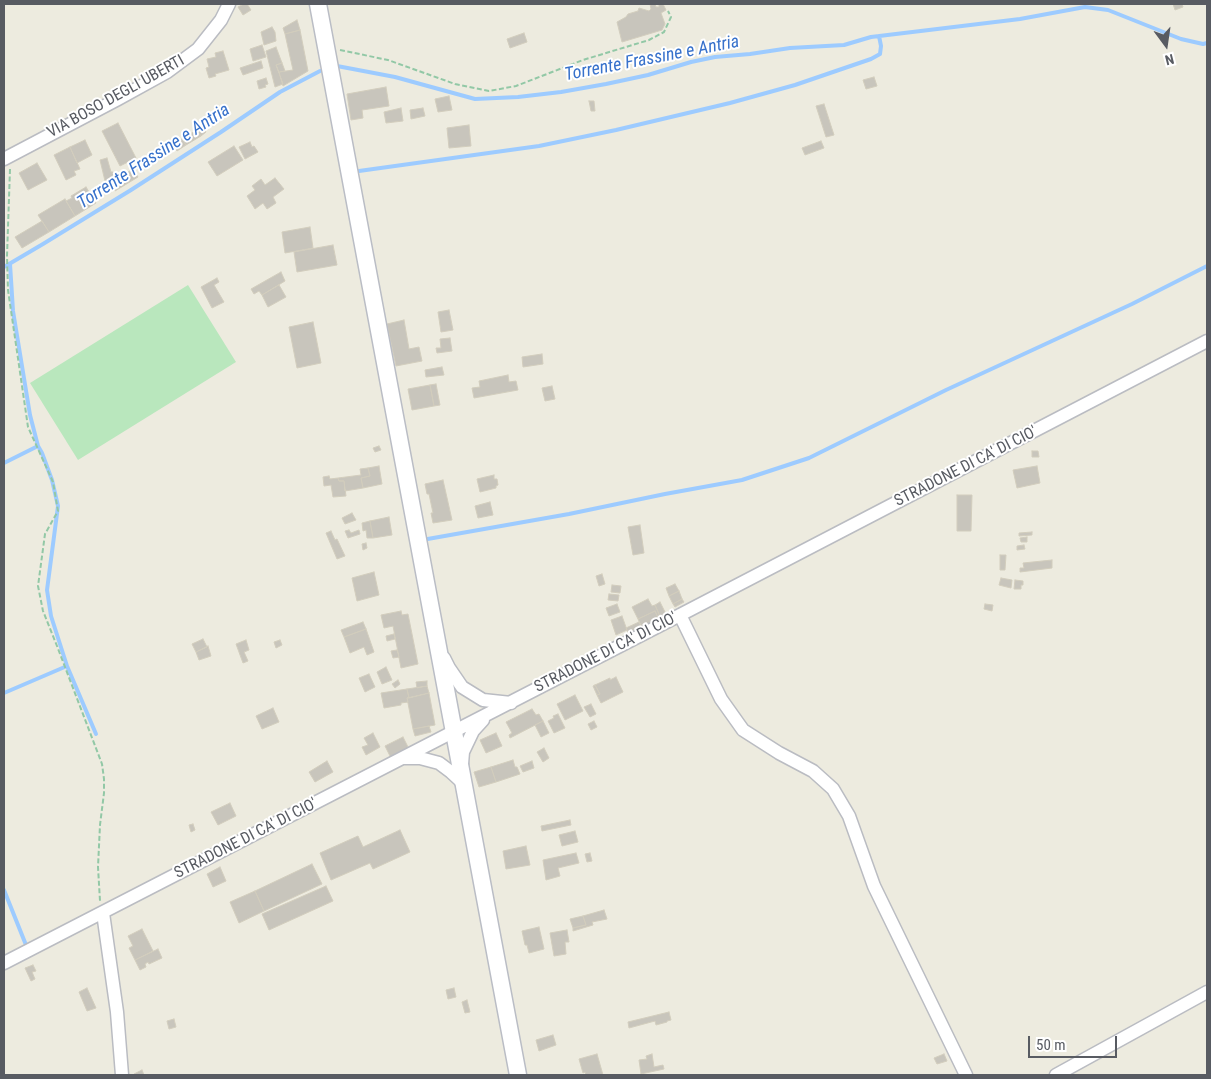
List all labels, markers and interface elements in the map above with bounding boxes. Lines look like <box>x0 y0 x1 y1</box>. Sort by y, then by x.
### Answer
north arrow <box>1141 20 1191 70</box>
water label: Torrente Frassine e Antria <box>563 31 741 87</box>
street label: VIA BOSO DEGLI UBERTI <box>44 51 188 143</box>
text: N <box>1164 51 1176 68</box>
water label: Torrente Frassine e Antria <box>74 100 234 214</box>
street label: STRADONE DI CA' DI CIO' <box>891 423 1041 511</box>
street label: STRADONE DI CA' DI CIO' <box>531 609 681 697</box>
street label: STRADONE DI CA' DI CIO' <box>171 795 321 883</box>
scale bar <box>1031 1026 1120 1058</box>
text: 50 m <box>1036 1036 1066 1054</box>

